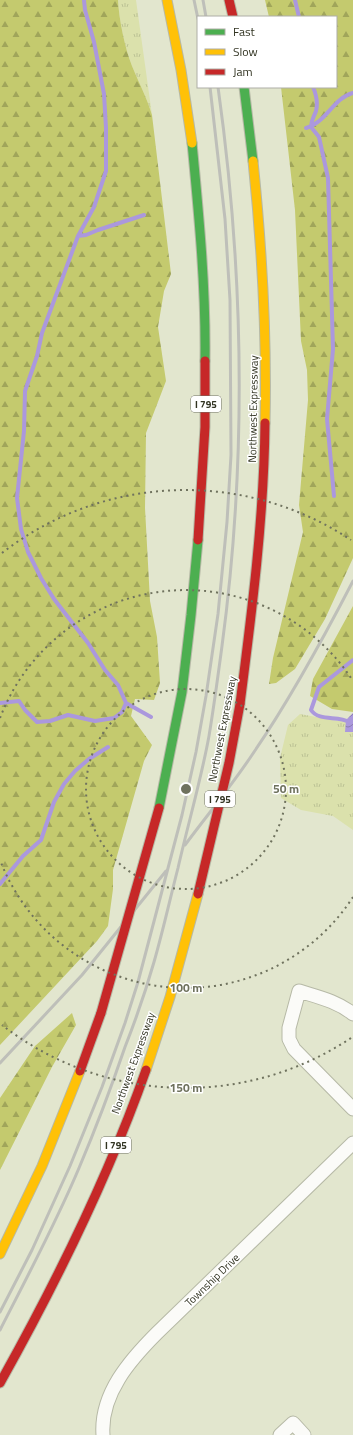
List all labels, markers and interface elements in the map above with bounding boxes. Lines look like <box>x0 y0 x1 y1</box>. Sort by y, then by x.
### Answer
legend <box>197 16 337 88</box>
text: Fast <box>233 22 256 41</box>
text: Slow <box>233 42 258 61</box>
text: Jam <box>233 62 253 81</box>
street label: Northwest Expressway <box>244 354 262 463</box>
road number: I 795 <box>191 396 221 412</box>
street label: Northwest Expressway <box>204 674 240 783</box>
text: 50 m <box>273 779 299 798</box>
centre of rings <box>179 782 193 796</box>
road number: I 795 <box>205 791 235 807</box>
text: 100 m <box>170 978 202 997</box>
street label: Northwest Expressway <box>107 1009 159 1116</box>
text: 150 m <box>170 1078 202 1097</box>
road number: I 795 <box>101 1137 131 1153</box>
street label: Township Drive <box>181 1249 243 1310</box>

